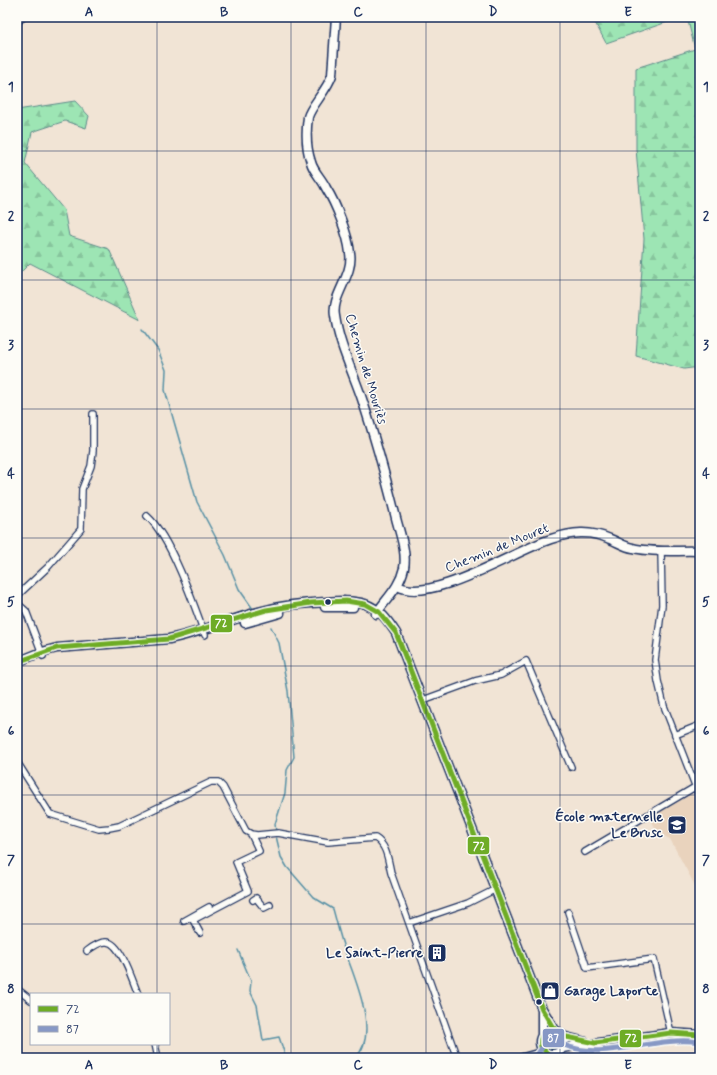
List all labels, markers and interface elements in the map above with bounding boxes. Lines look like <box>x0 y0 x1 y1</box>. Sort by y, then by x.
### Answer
text: A <box>85 4 93 21</box>
text: B <box>220 4 229 21</box>
text: C <box>353 4 363 21</box>
text: D <box>489 4 498 21</box>
text: E <box>624 4 632 21</box>
text: 1 <box>8 79 14 96</box>
text: 1 <box>703 79 709 96</box>
text: 2 <box>8 208 15 225</box>
text: 2 <box>703 208 710 225</box>
street label: Chemin de Mouriès <box>341 311 391 427</box>
text: 3 <box>8 337 14 354</box>
text: 3 <box>703 337 709 354</box>
text: 4 <box>7 466 15 483</box>
text: 4 <box>702 466 710 483</box>
street label: Chemin de Mouret <box>442 519 552 577</box>
text: 5 <box>7 594 15 611</box>
text: 5 <box>702 594 710 611</box>
unlabelled marker <box>323 597 333 607</box>
line badge: 72 <box>210 614 233 633</box>
text: 72 <box>215 617 227 631</box>
text: 6 <box>8 723 15 740</box>
text: 6 <box>703 723 710 740</box>
place label: École maternelle Le Brusc <box>555 808 664 842</box>
school or university icon: École maternelle Le Brusc <box>666 814 688 836</box>
line badge: 72 <box>467 836 490 855</box>
text: 72 <box>473 840 485 854</box>
text: 7 <box>7 852 15 869</box>
text: 7 <box>702 852 710 869</box>
building icon: Le Saint-Pierre <box>426 942 448 964</box>
place label: Le Saint-Pierre <box>326 944 423 962</box>
shop icon: Garage Laporte <box>539 980 561 1002</box>
text: 8 <box>7 981 15 998</box>
text: 8 <box>702 981 710 998</box>
place label: Garage Laporte <box>564 982 659 1002</box>
legend <box>30 993 170 1045</box>
unlabelled marker <box>534 997 544 1007</box>
text: 72 <box>66 1002 80 1018</box>
text: 87 <box>66 1022 79 1038</box>
line badge: 87 <box>542 1028 565 1048</box>
line badge: 72 <box>619 1029 642 1048</box>
text: 87 <box>547 1032 559 1046</box>
text: 72 <box>625 1032 637 1046</box>
text: A <box>85 1057 93 1074</box>
text: B <box>220 1057 229 1074</box>
text: C <box>353 1057 363 1074</box>
text: D <box>489 1057 498 1074</box>
text: E <box>624 1057 632 1074</box>

